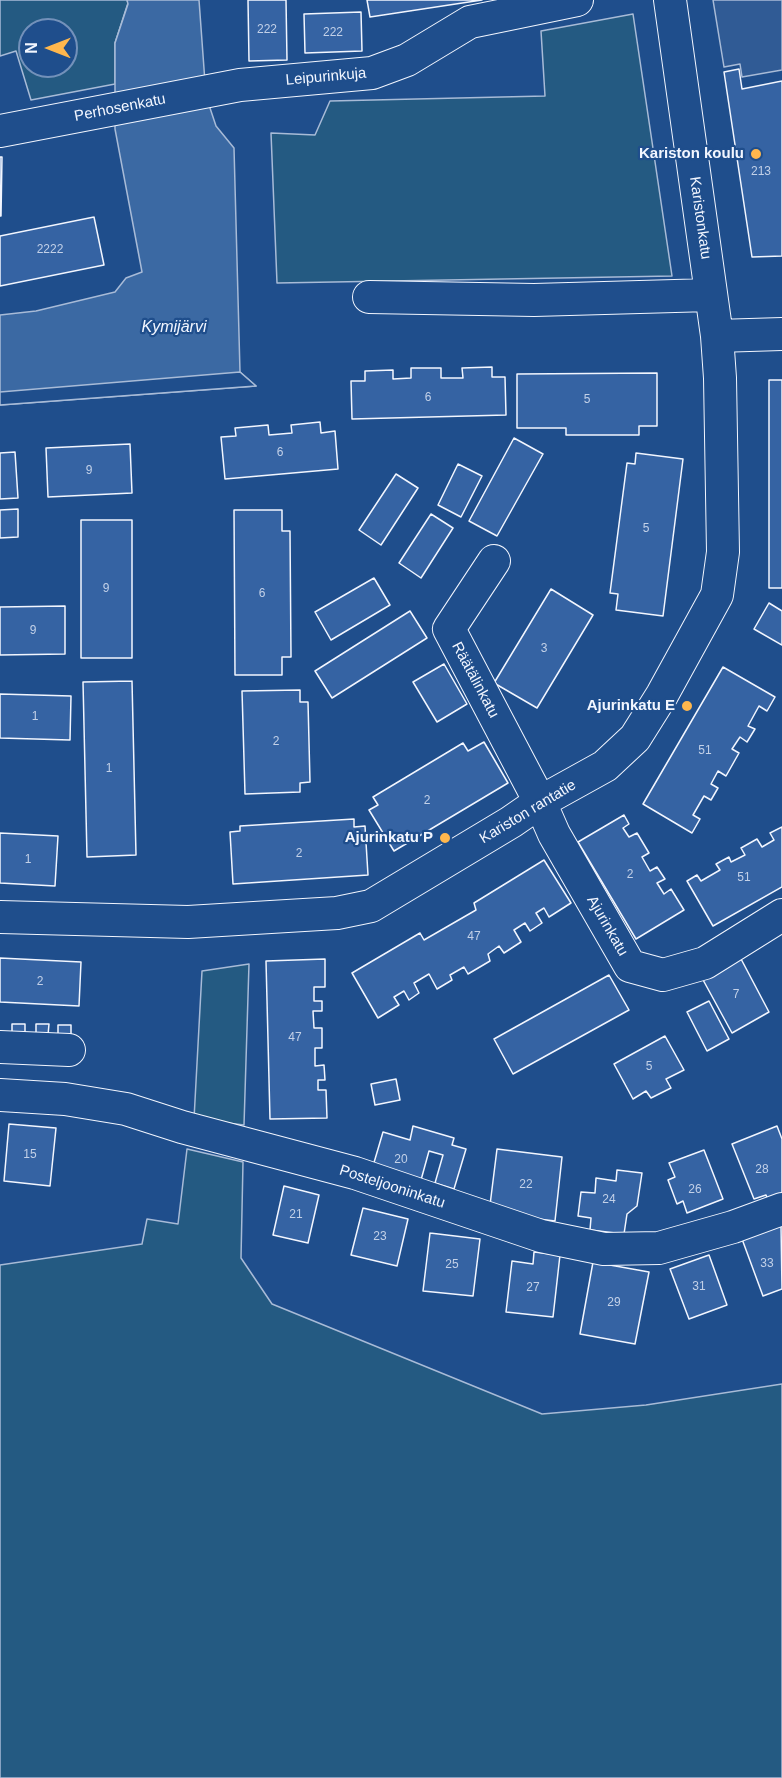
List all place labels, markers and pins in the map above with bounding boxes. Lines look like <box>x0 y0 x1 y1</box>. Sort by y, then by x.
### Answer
place label: Kariston koulu <box>639 145 744 163</box>
marker: Kariston koulu <box>749 147 763 161</box>
place label: Ajurinkatu E <box>587 697 675 715</box>
marker: Ajurinkatu E <box>680 699 694 713</box>
place label: Ajurinkatu P <box>345 829 433 847</box>
marker: Ajurinkatu P <box>438 831 452 845</box>

